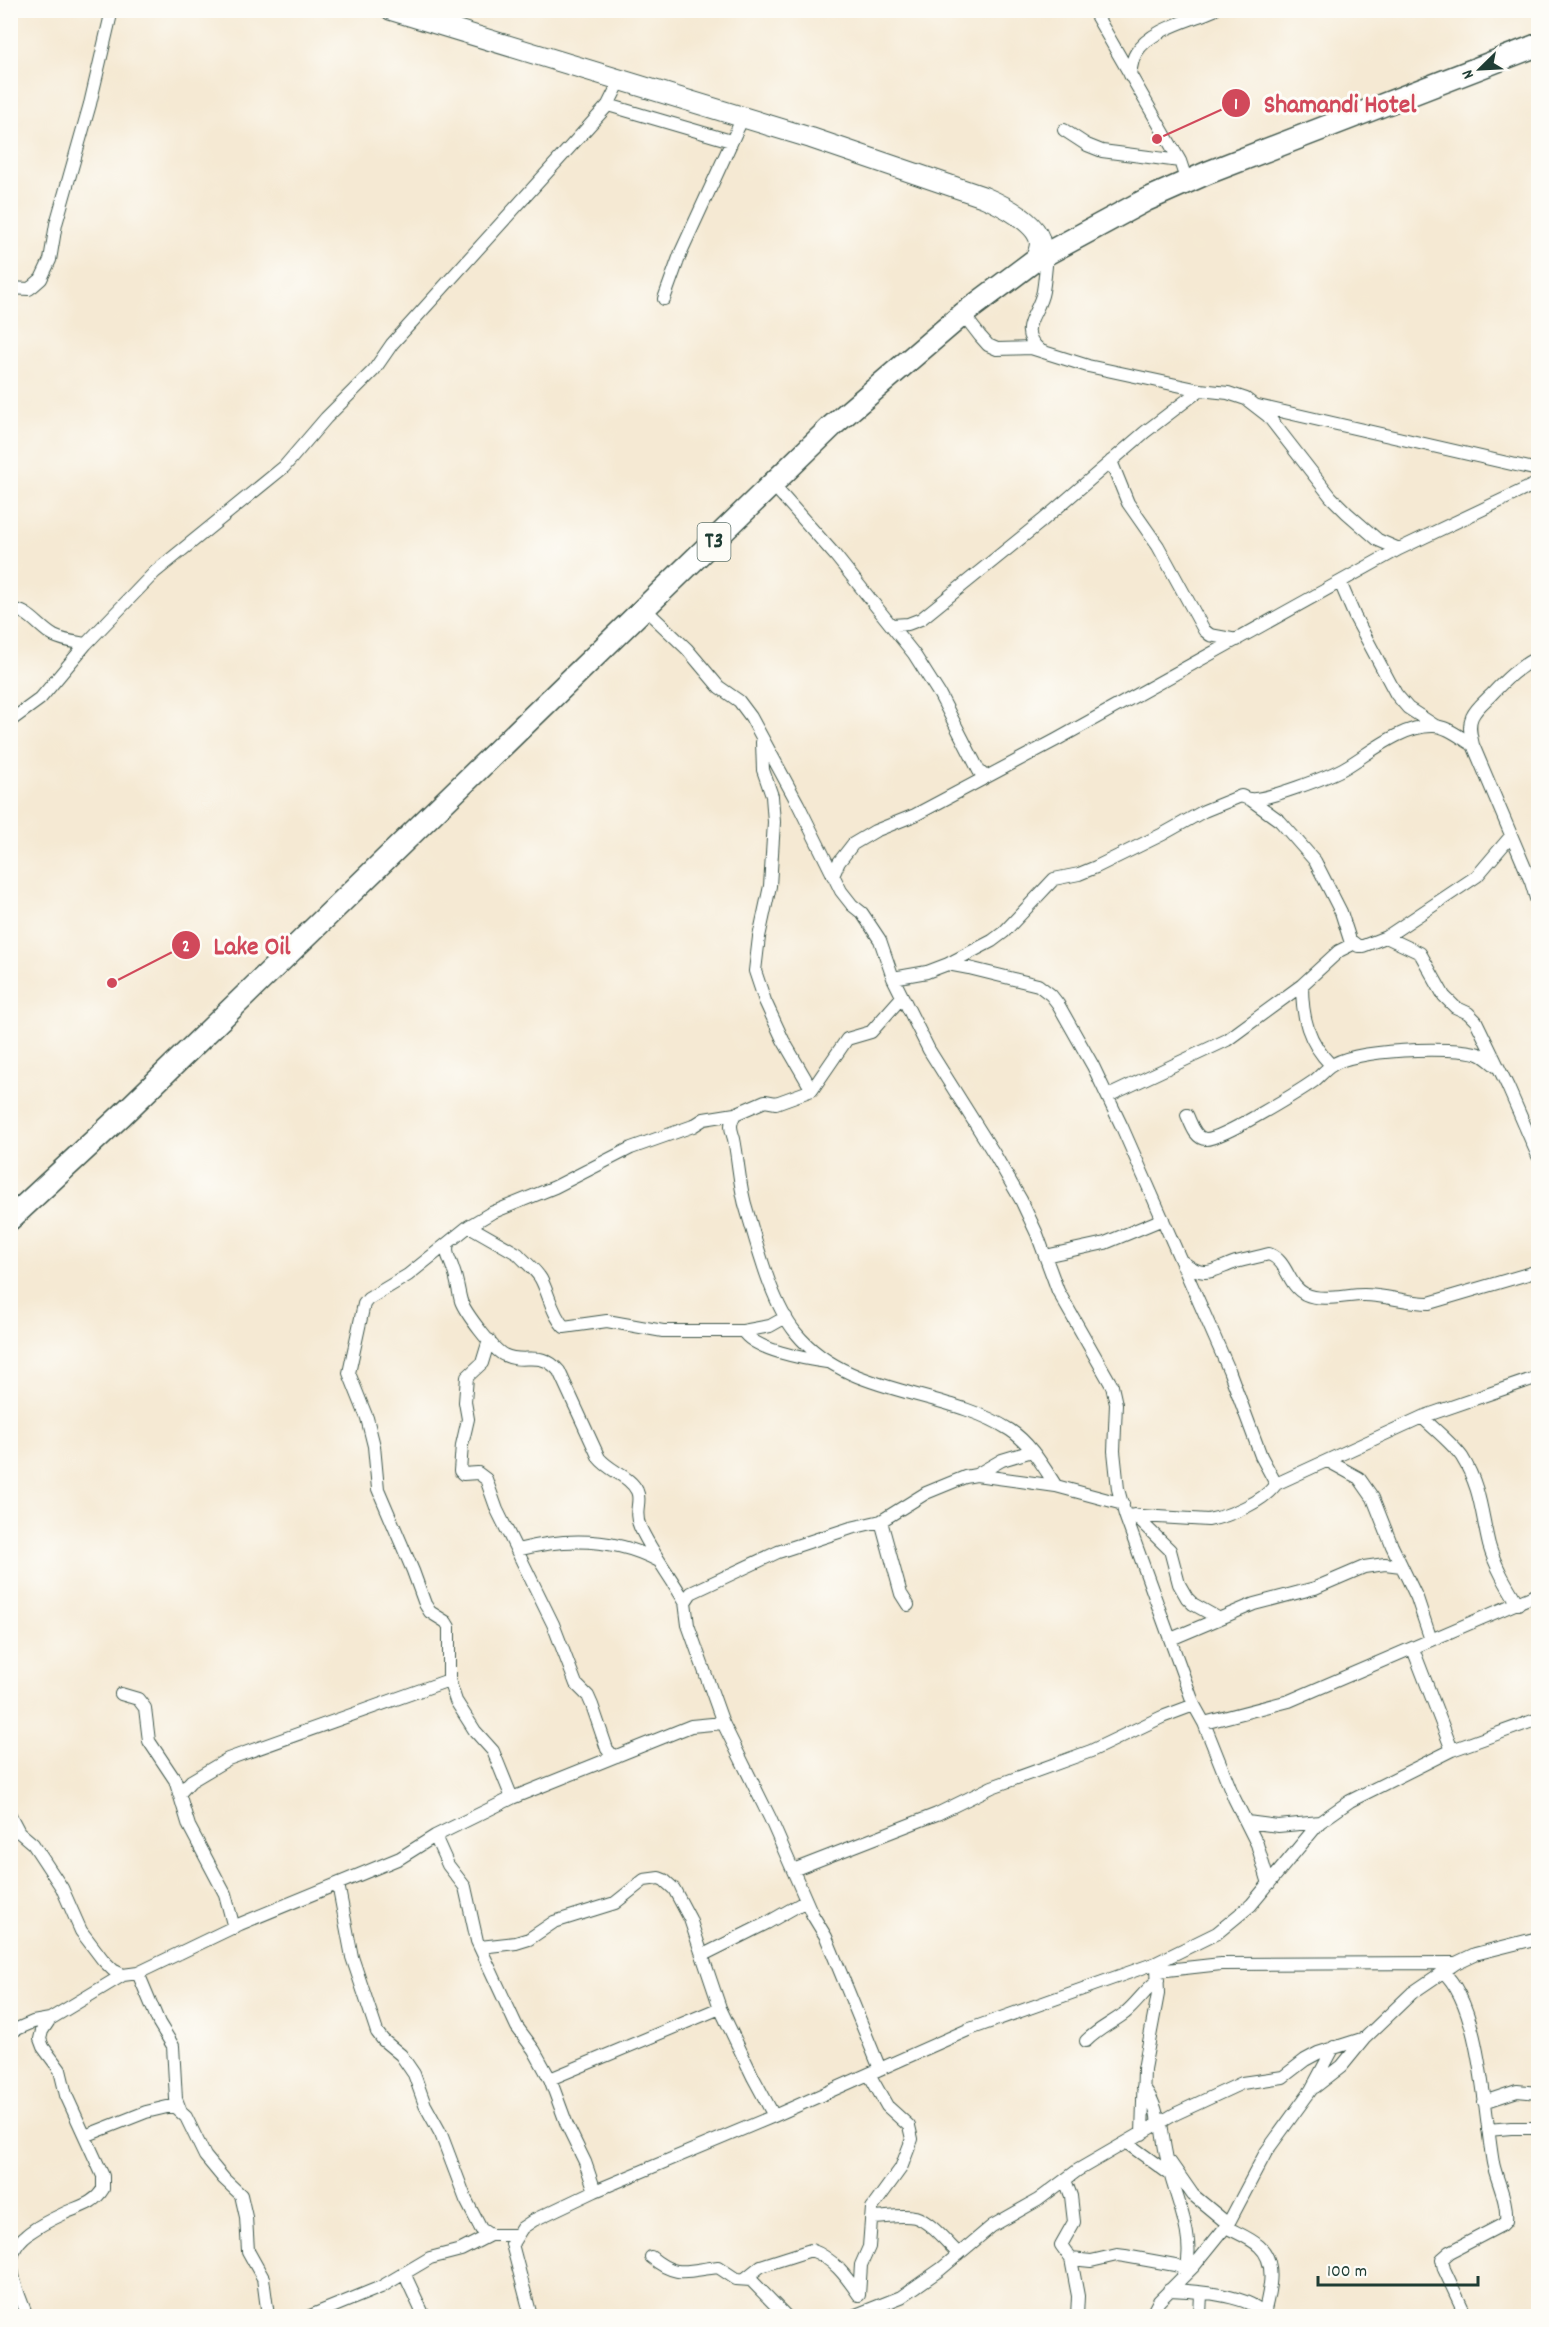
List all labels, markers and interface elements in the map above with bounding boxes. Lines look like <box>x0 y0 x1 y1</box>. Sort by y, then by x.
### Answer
north arrow <box>1450 39 1510 99</box>
text: N <box>1456 66 1481 82</box>
callout: Shamandi Hotel <box>1221 81 1428 125</box>
text: Shamandi Hotel <box>1264 88 1417 125</box>
text: 1 <box>1234 93 1238 118</box>
road number: T3 <box>698 523 730 561</box>
callout: Lake Oil <box>171 923 302 967</box>
text: Lake Oil <box>214 930 291 967</box>
text: 2 <box>182 935 190 960</box>
scale bar <box>1318 2249 1478 2287</box>
text: 100 m <box>1327 2260 1367 2285</box>

